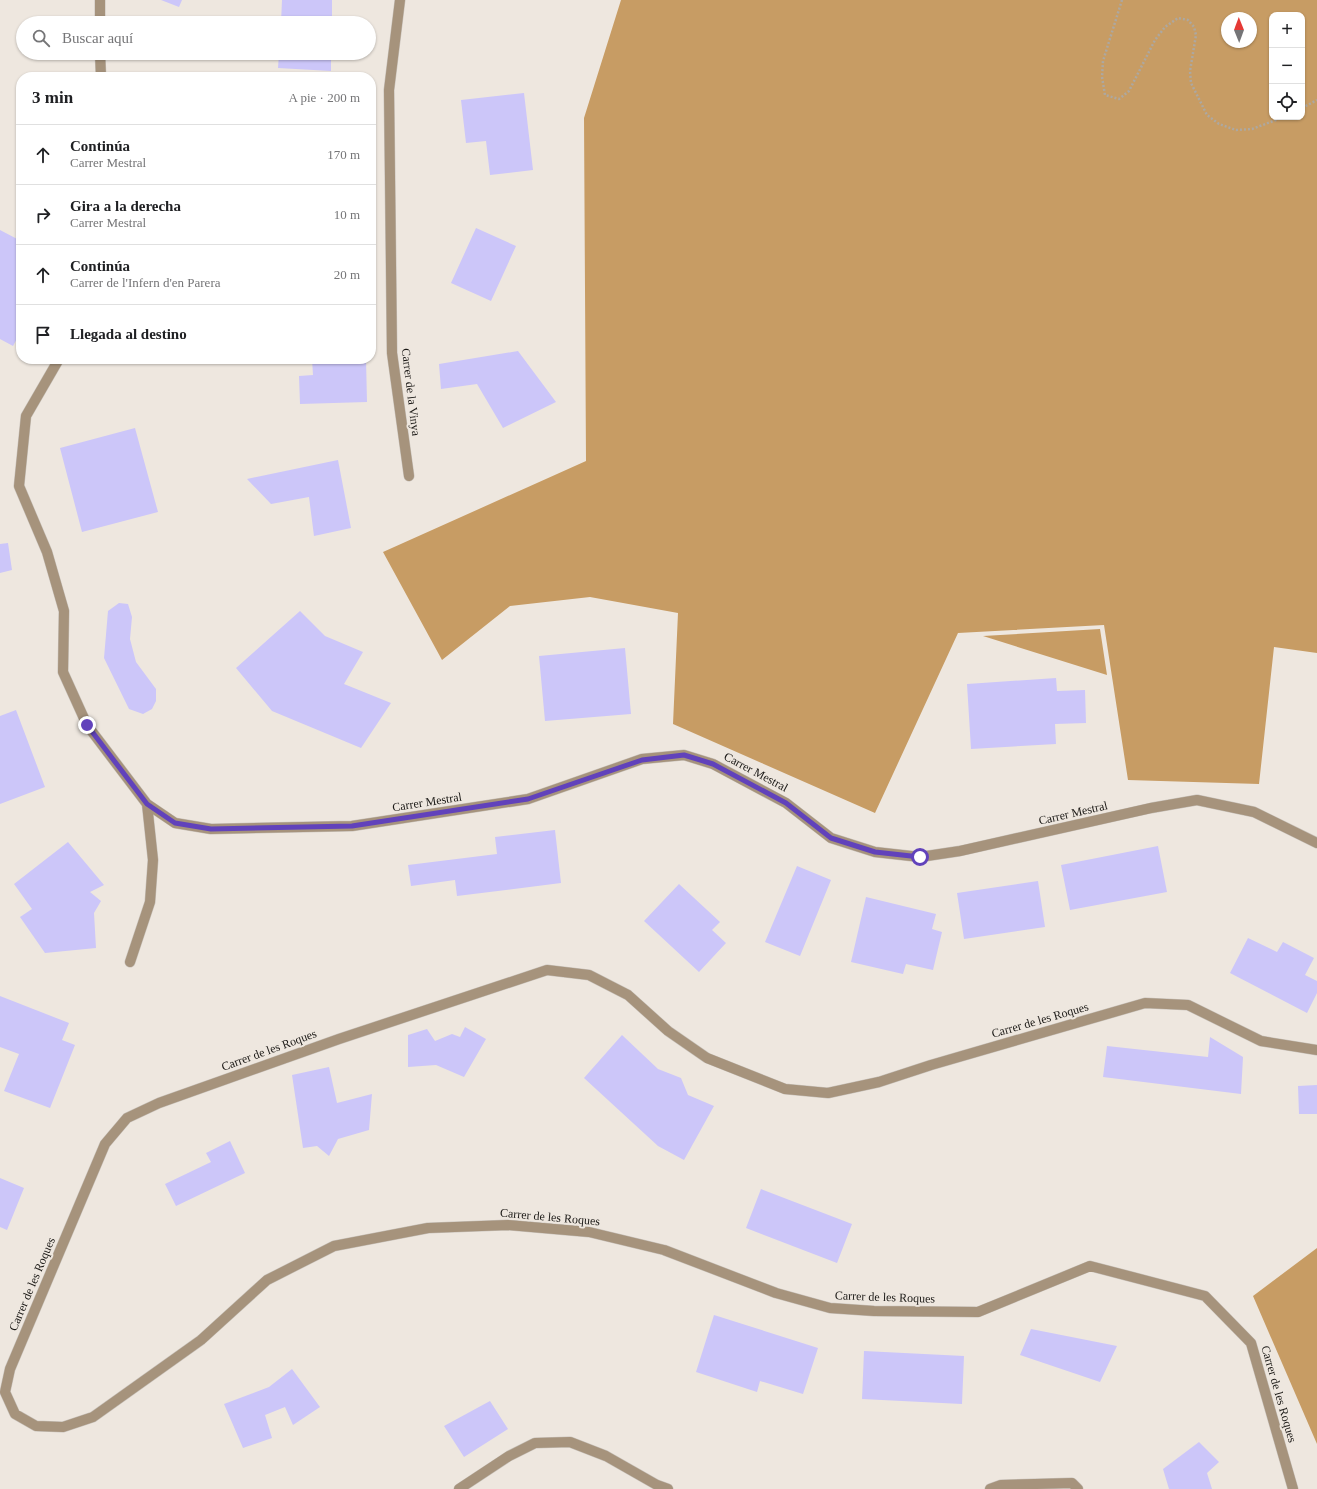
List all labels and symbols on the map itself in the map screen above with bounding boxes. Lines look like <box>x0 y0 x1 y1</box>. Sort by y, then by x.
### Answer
north arrow <box>1221 12 1257 48</box>
street label: Carrer de la Vinya <box>399 347 423 437</box>
route end <box>78 716 96 734</box>
street label: Carrer Mestral <box>722 749 791 795</box>
street label: Carrer Mestral <box>391 789 463 814</box>
street label: Carrer Mestral <box>1037 798 1109 828</box>
route start <box>911 848 929 866</box>
street label: Carrer de les Roques <box>990 999 1090 1041</box>
street label: Carrer de les Roques <box>219 1026 319 1074</box>
street label: Carrer de les Roques <box>499 1206 601 1228</box>
street label: Carrer de les Roques <box>6 1235 58 1333</box>
street label: Carrer de les Roques <box>835 1288 936 1306</box>
street label: Carrer de les Roques <box>1258 1344 1300 1444</box>

